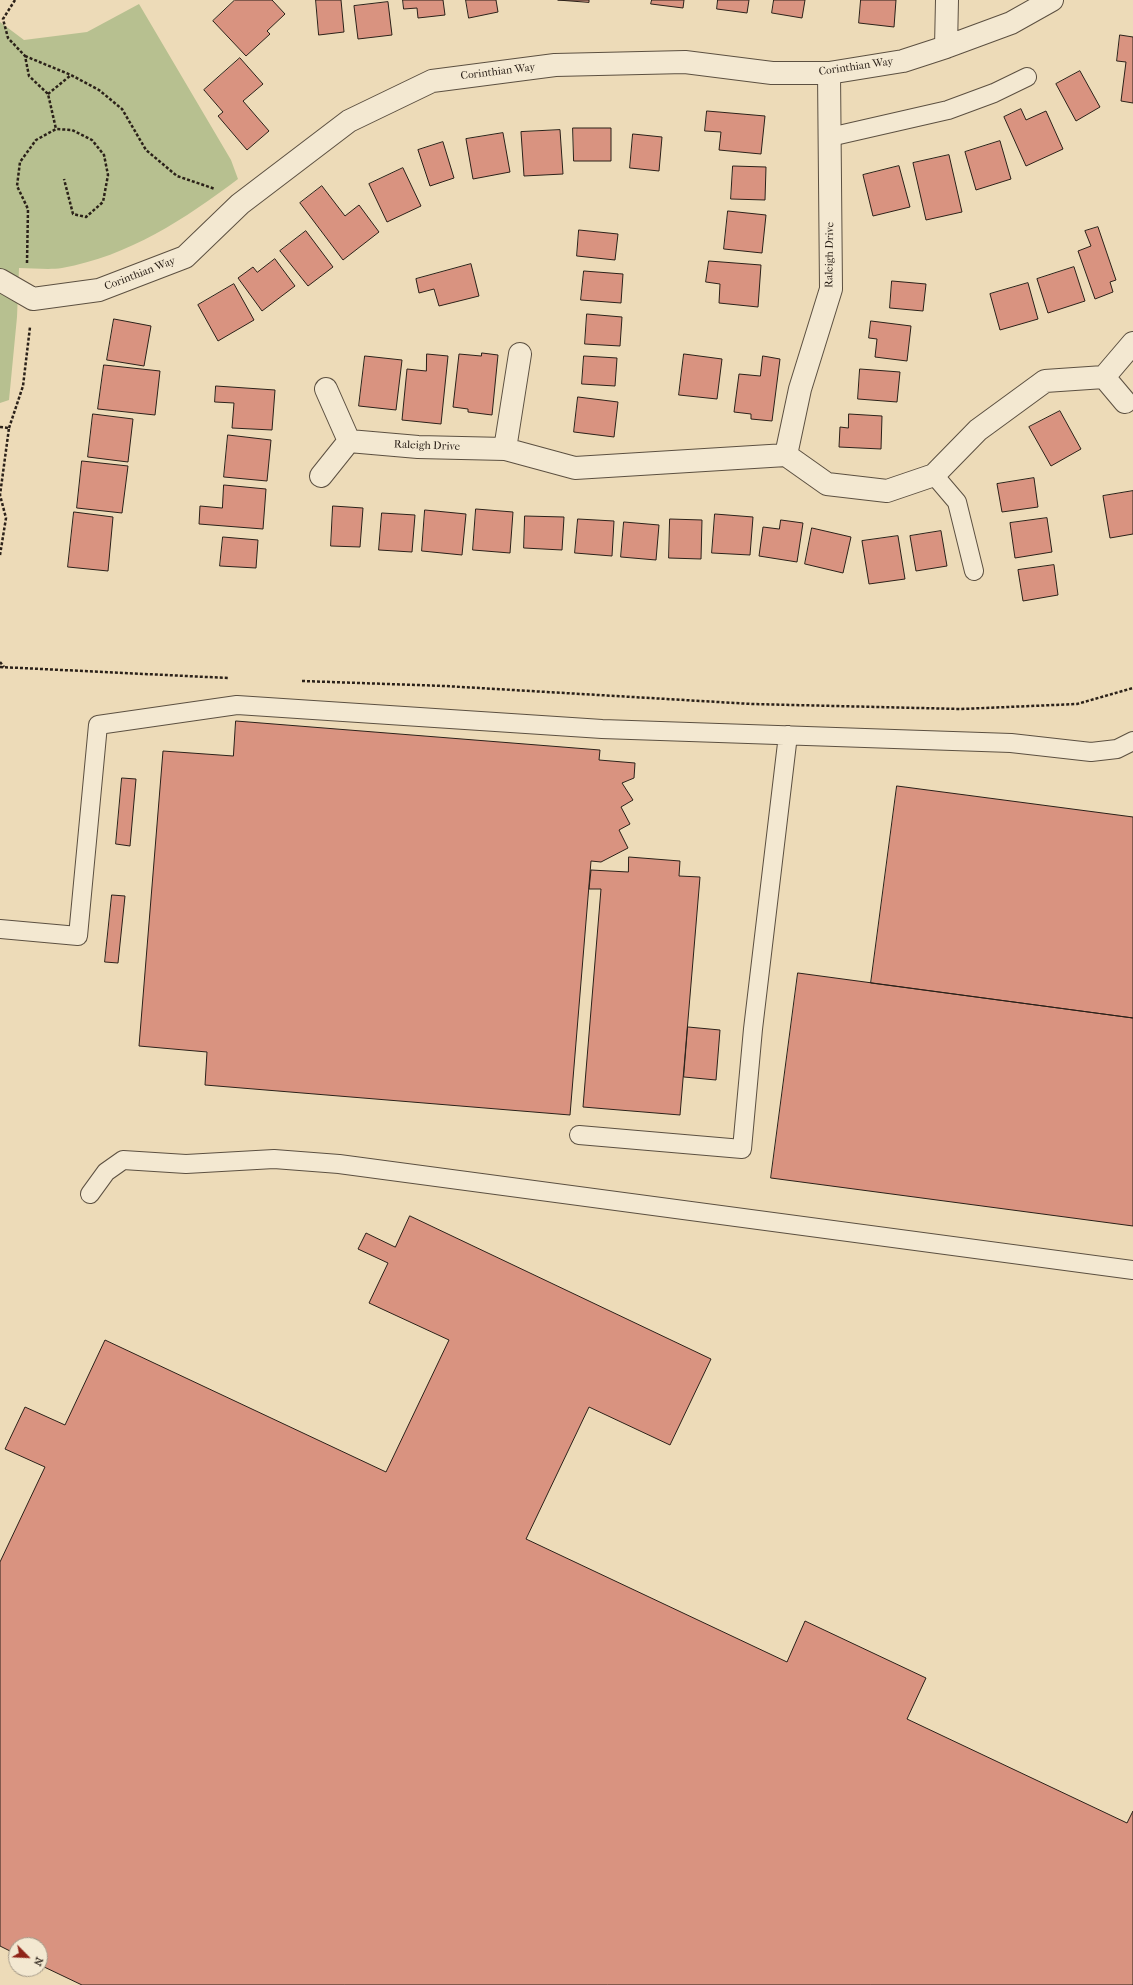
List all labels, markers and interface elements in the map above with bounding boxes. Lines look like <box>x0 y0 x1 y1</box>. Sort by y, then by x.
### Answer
street label: Corinthian Way <box>818 55 894 79</box>
street label: Corinthian Way <box>460 61 536 83</box>
street label: Raleigh Drive <box>823 222 837 288</box>
street label: Corinthian Way <box>103 254 177 294</box>
street label: Raleigh Drive <box>394 438 460 454</box>
north arrow <box>8 1937 48 1977</box>
text: N <box>31 1955 46 1968</box>

